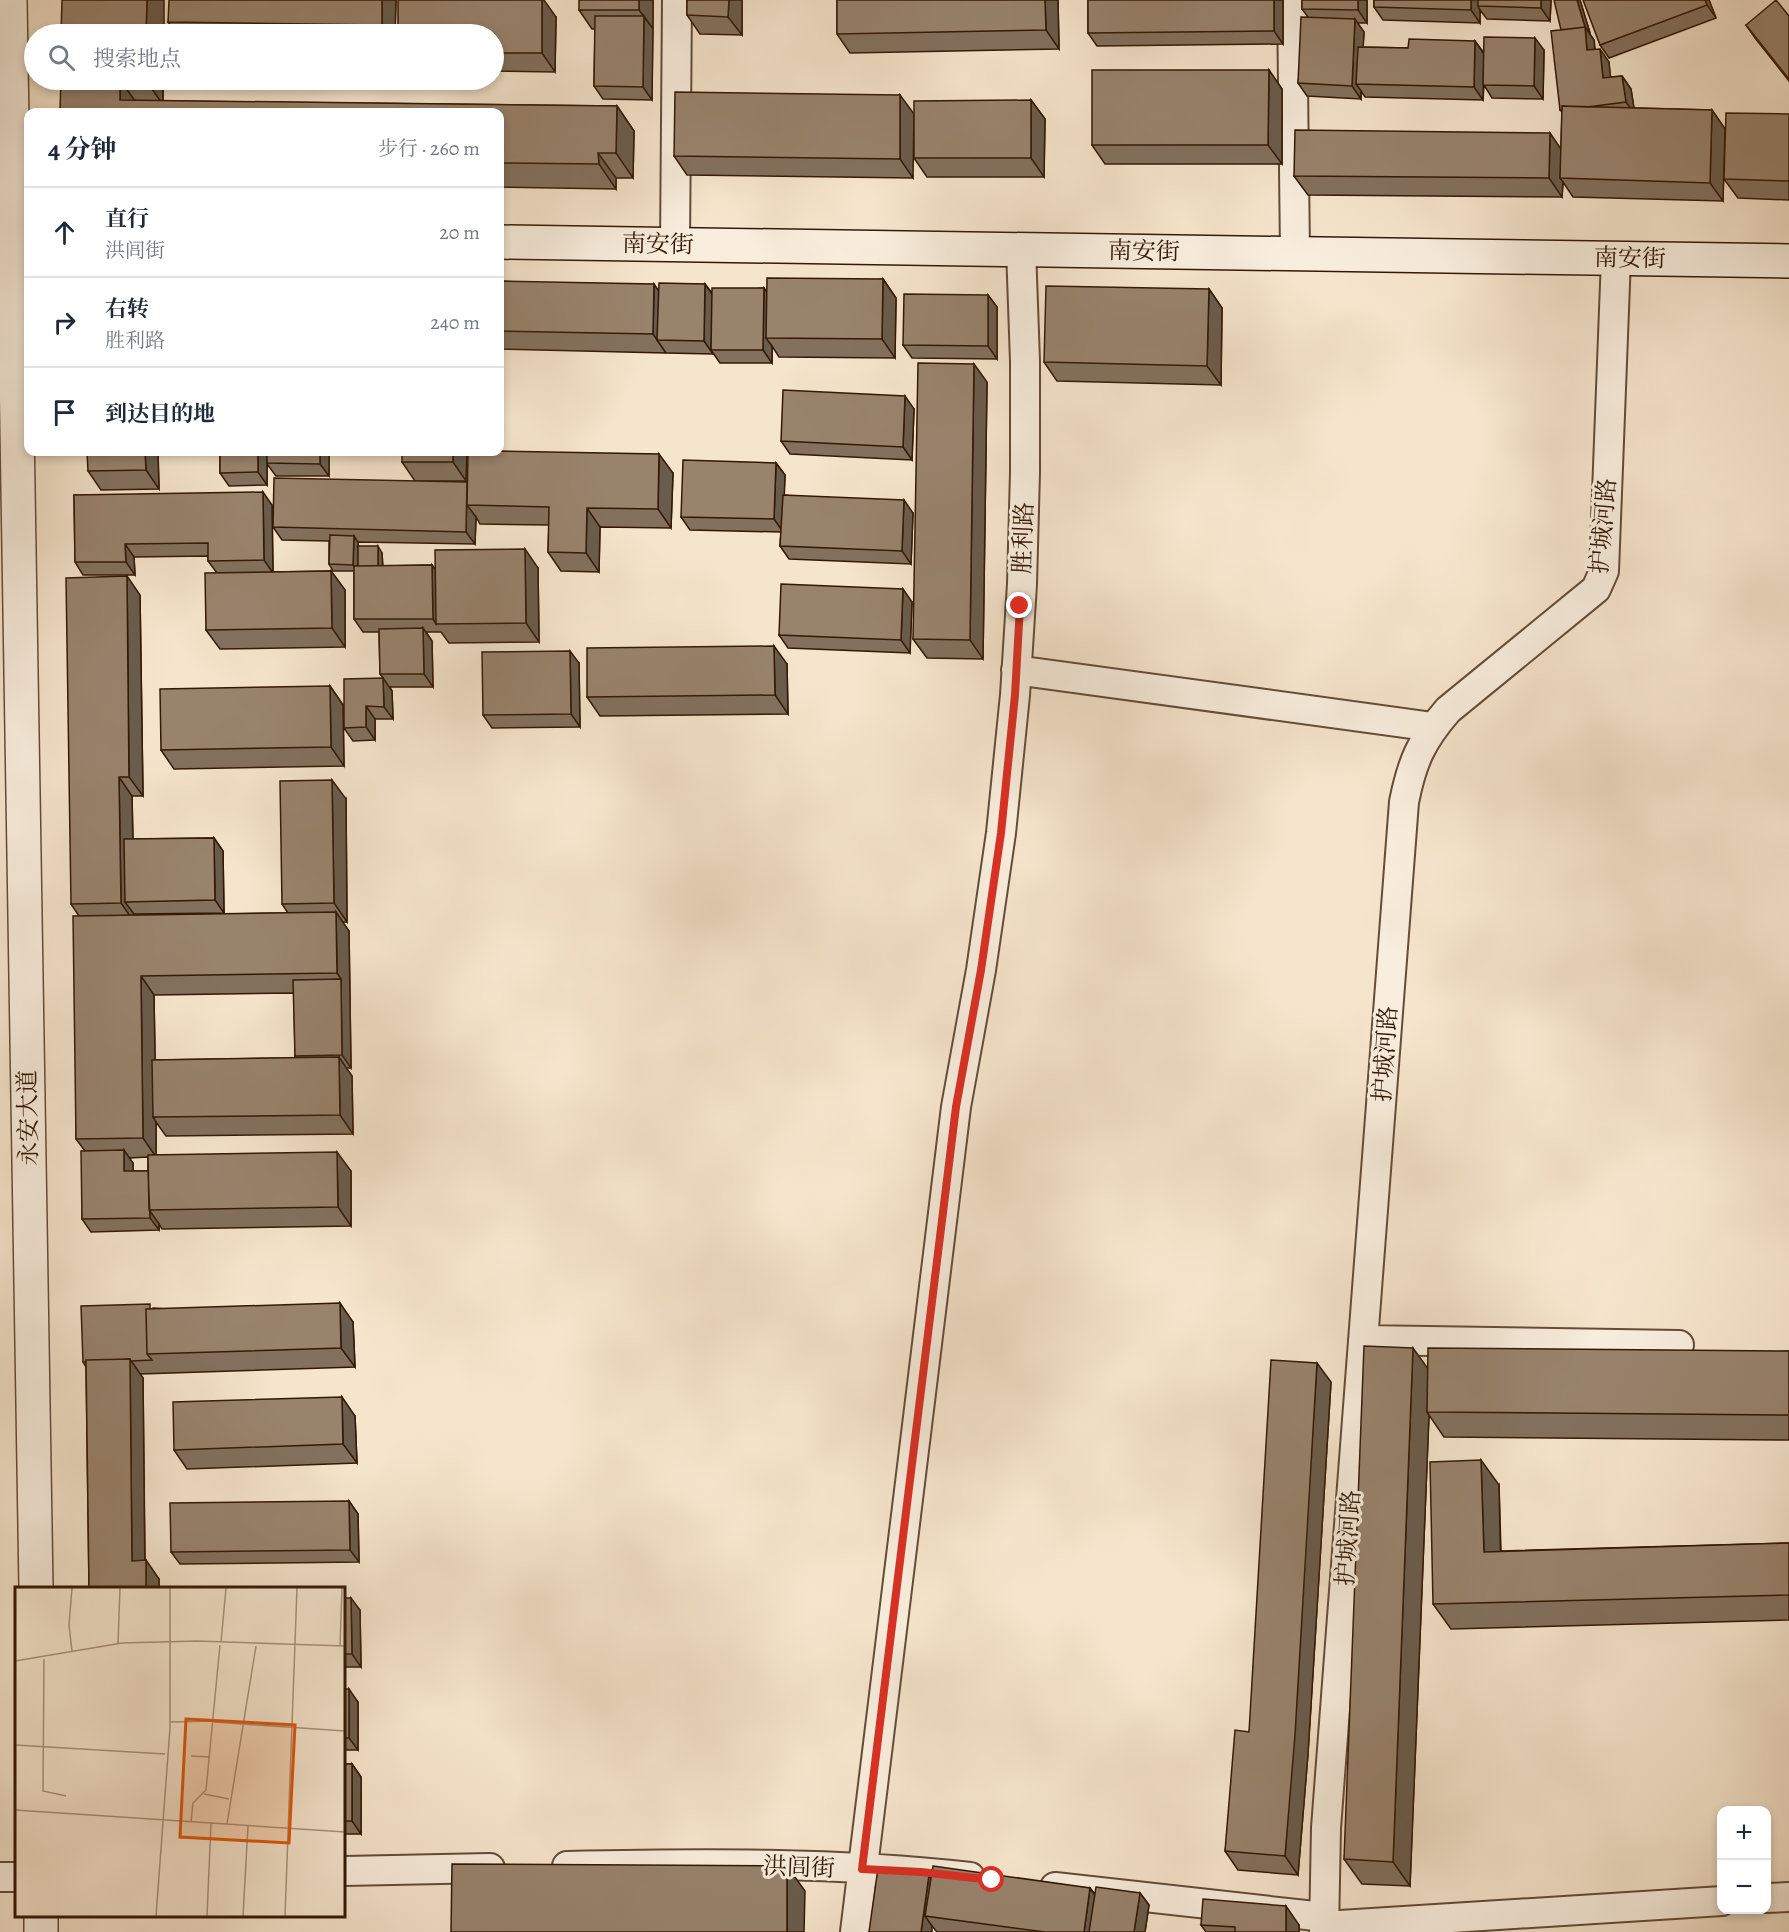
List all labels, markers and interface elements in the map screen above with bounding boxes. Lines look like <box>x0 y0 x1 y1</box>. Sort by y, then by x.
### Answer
search box <box>24 24 504 90</box>
icon: search <box>45 41 78 74</box>
text: 搜索地点 <box>93 44 181 74</box>
text: 4 分钟 <box>48 132 117 167</box>
text: 步行 · 260 m <box>378 135 480 162</box>
text: 直行 <box>105 204 149 234</box>
icon: ahead <box>48 216 81 249</box>
text: 20 m <box>439 219 480 246</box>
street label: 南安街 <box>622 227 694 261</box>
street label: 南安街 <box>1108 234 1180 268</box>
text: 洪闾街 <box>105 237 165 264</box>
street label: 南安街 <box>1594 241 1666 275</box>
text: 右转 <box>105 294 149 324</box>
icon: right <box>48 306 81 339</box>
text: 240 m <box>430 309 480 336</box>
text: 胜利路 <box>105 327 165 354</box>
icon: arrive <box>48 396 81 429</box>
text: 到达目的地 <box>105 399 215 429</box>
street label: 护城河路 <box>1583 477 1623 575</box>
street label: 胜利路 <box>1006 501 1040 575</box>
route end <box>1006 592 1032 618</box>
street label: 护城河路 <box>1366 1005 1404 1103</box>
street label: 永安大道 <box>11 1070 45 1166</box>
street label: 护城河路 <box>1329 1489 1367 1587</box>
inset map <box>15 1587 345 1917</box>
map controls <box>1717 1806 1771 1914</box>
button: + <box>1717 1806 1771 1860</box>
street label: 洪闾街 <box>762 1850 836 1884</box>
button: − <box>1717 1860 1771 1914</box>
route start <box>978 1866 1004 1892</box>

